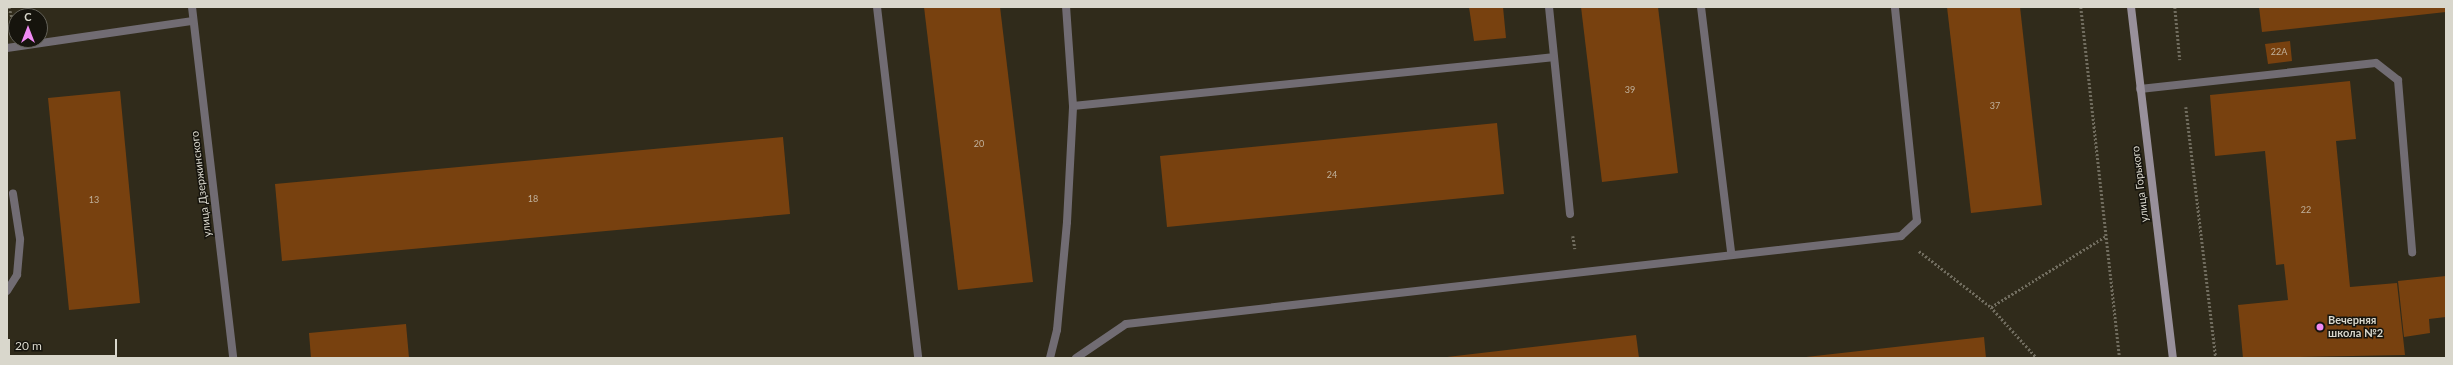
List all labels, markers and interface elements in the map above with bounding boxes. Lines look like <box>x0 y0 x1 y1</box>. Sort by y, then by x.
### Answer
north arrow <box>8 8 48 48</box>
text: С <box>24 10 32 23</box>
house number: 22А <box>2271 47 2287 57</box>
house number: 39 <box>1625 85 1635 95</box>
house number: 37 <box>1990 101 2000 111</box>
street label: улица Дзержинского <box>188 130 214 238</box>
house number: 20 <box>974 139 984 149</box>
street label: улица Горького <box>2129 145 2151 223</box>
house number: 24 <box>1327 170 1337 180</box>
house number: 18 <box>528 194 538 204</box>
house number: 13 <box>89 195 99 205</box>
house number: 22 <box>2301 205 2311 215</box>
place label: Вечерняя школа №2 <box>2328 314 2383 340</box>
marker: Вечерняя школа №2 <box>2315 322 2325 332</box>
scale bar <box>10 331 119 357</box>
text: 20 m <box>15 338 42 353</box>

